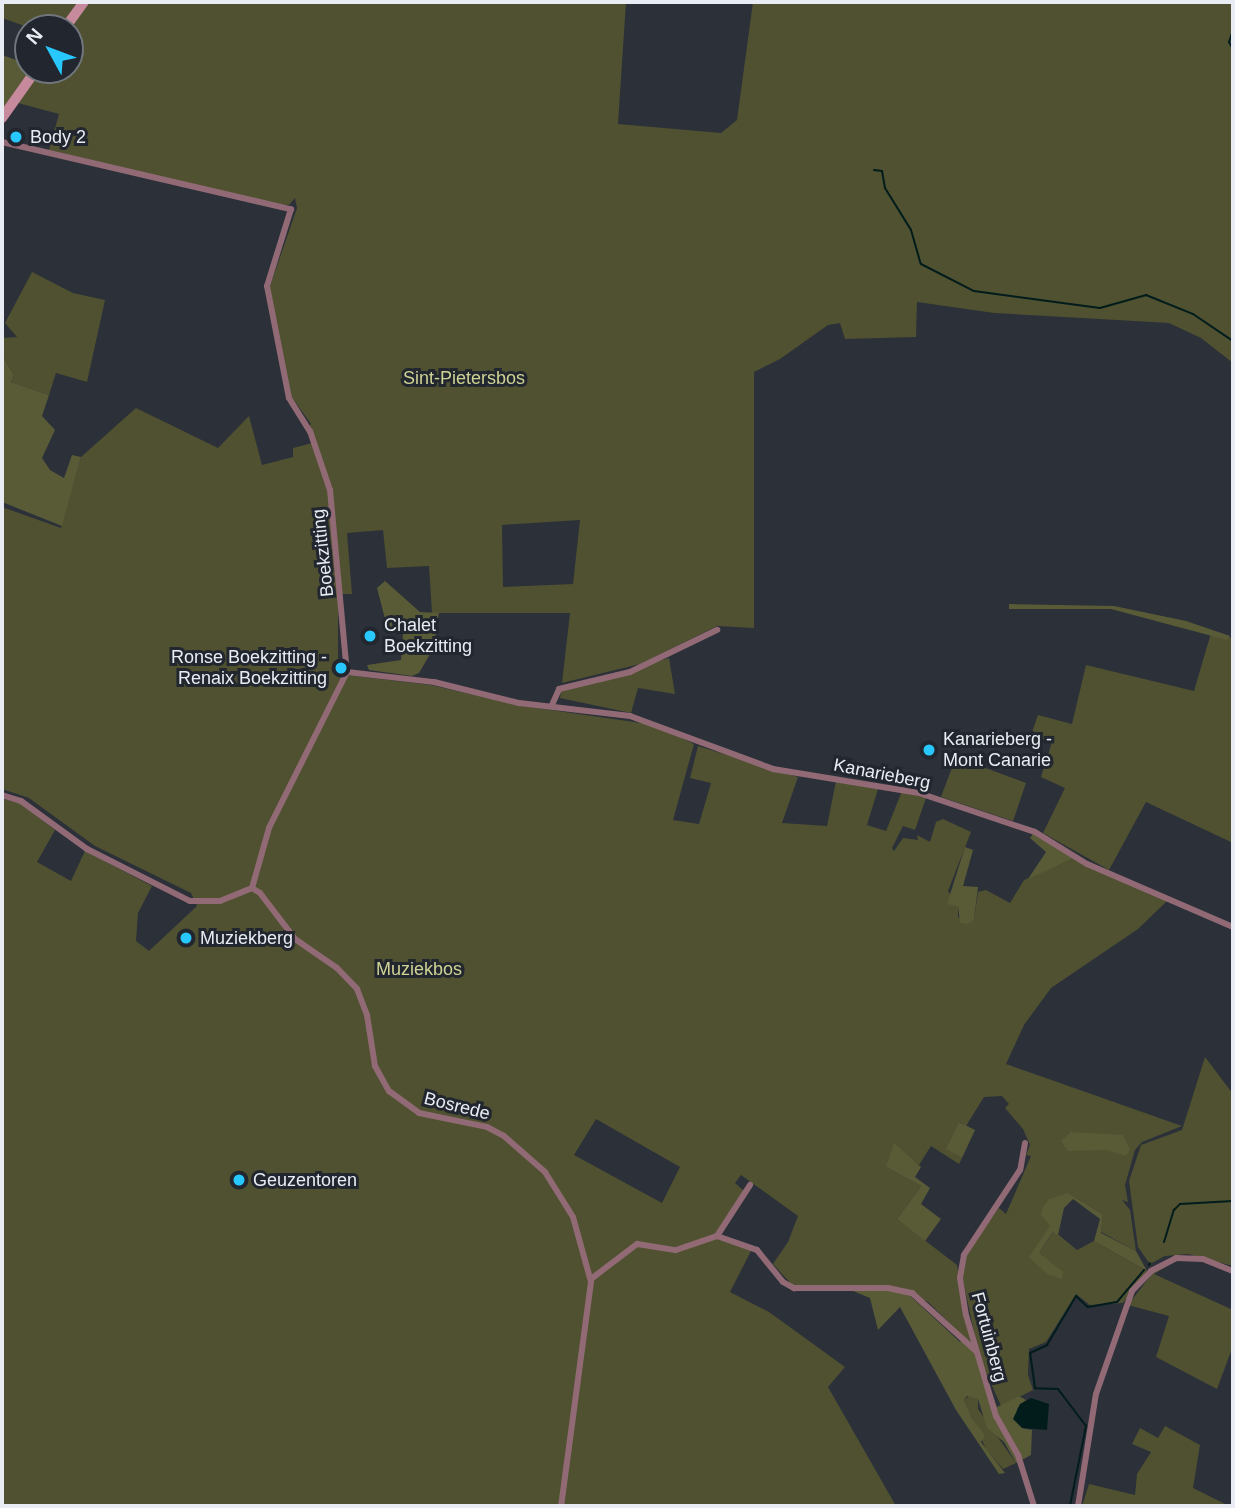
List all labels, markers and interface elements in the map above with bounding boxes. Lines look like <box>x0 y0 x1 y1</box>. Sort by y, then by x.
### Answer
north arrow <box>14 14 84 84</box>
text: N <box>22 24 47 48</box>
place label: Body 2 <box>30 126 86 148</box>
marker: Body 2 <box>8 129 24 145</box>
park label: Sint-Pietersbos <box>403 367 525 389</box>
street label: Boekzitting <box>308 508 338 598</box>
place label: Chalet Boekzitting <box>384 615 472 658</box>
marker: Chalet Boekzitting <box>362 628 378 644</box>
place label: Ronse Boekzitting - Renaix Boekzitting <box>171 647 327 690</box>
marker: Ronse Boekzitting - Renaix Boekzitting <box>333 660 349 676</box>
place label: Kanarieberg - Mont Canarie <box>943 729 1052 772</box>
marker: Kanarieberg - Mont Canarie <box>921 742 937 758</box>
street label: Kanarieberg <box>832 754 932 794</box>
place label: Muziekberg <box>200 927 293 949</box>
marker: Muziekberg <box>178 930 194 946</box>
park label: Muziekbos <box>376 958 462 980</box>
street label: Bosrede <box>422 1087 492 1125</box>
place label: Geuzentoren <box>253 1169 357 1191</box>
marker: Geuzentoren <box>231 1172 247 1188</box>
street label: Fortuinberg <box>967 1290 1011 1384</box>

